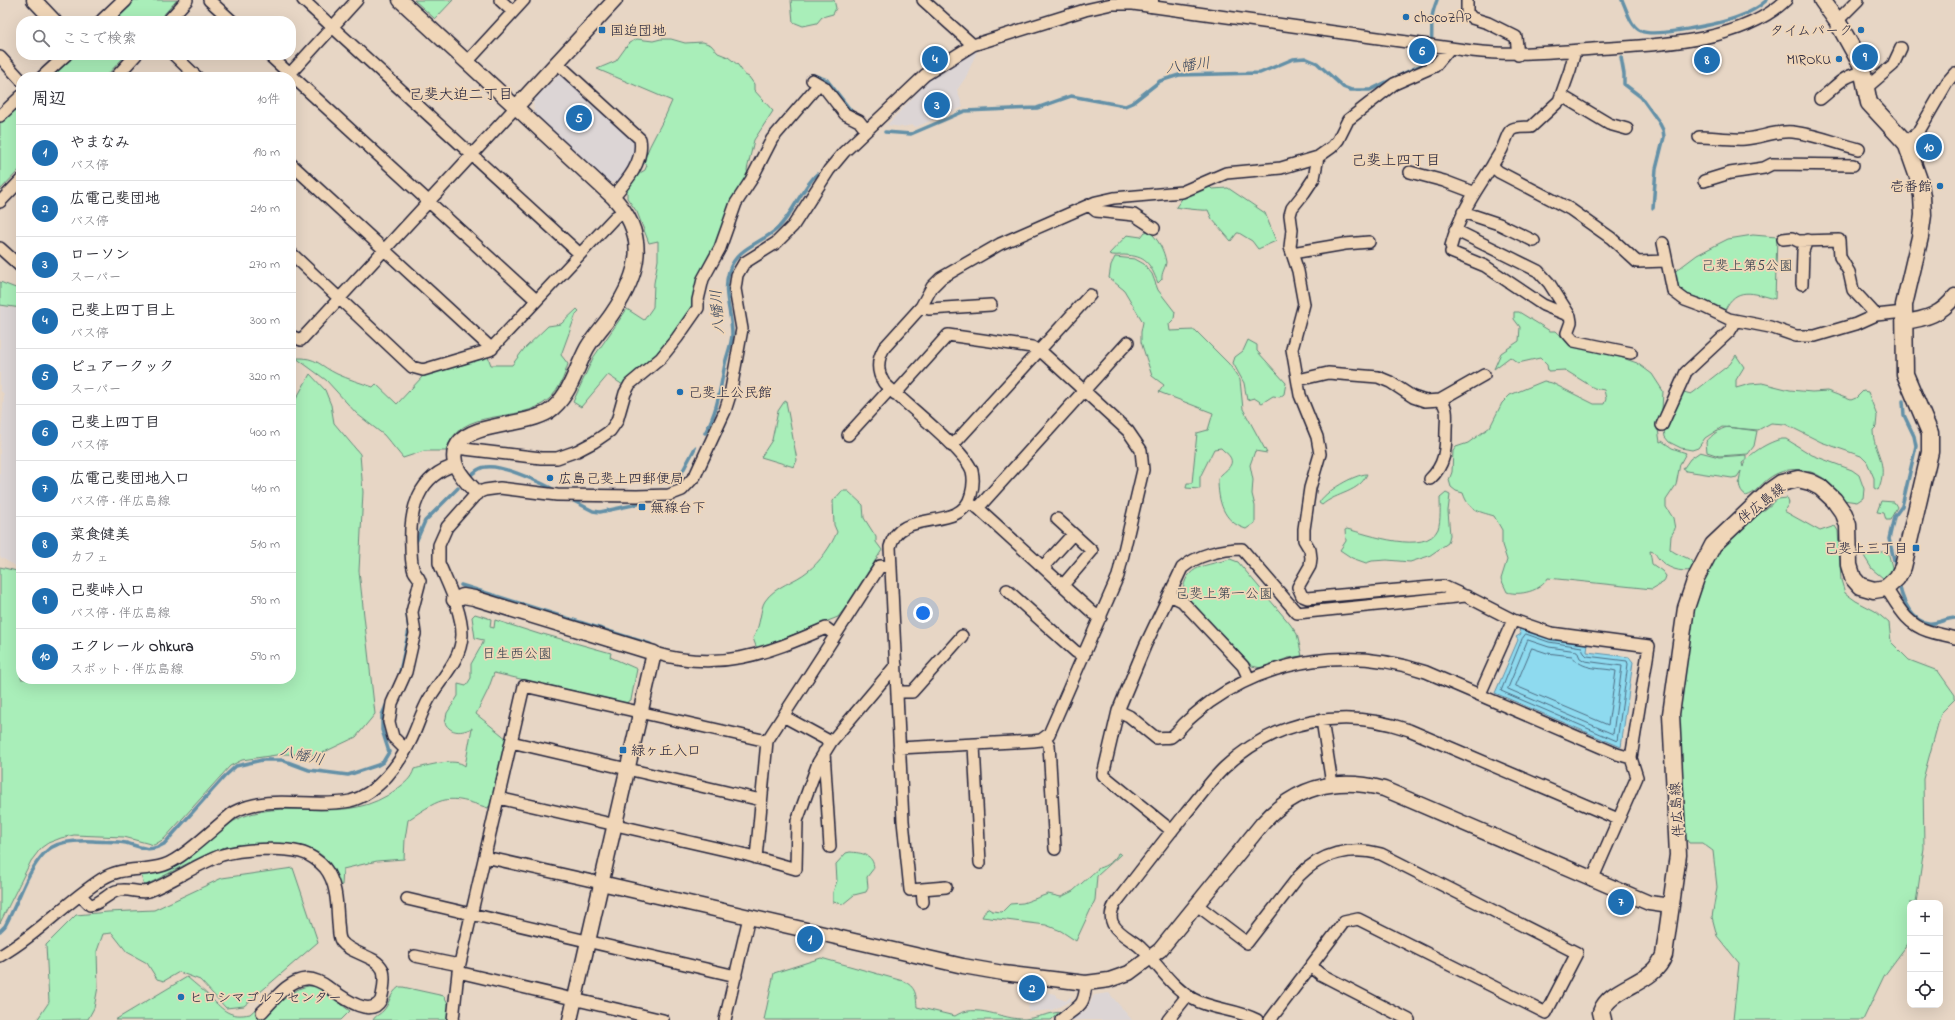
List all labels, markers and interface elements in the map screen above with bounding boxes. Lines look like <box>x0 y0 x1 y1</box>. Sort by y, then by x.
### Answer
place label: chocoZAP <box>1414 8 1472 29</box>
marker: chocoZAP <box>1401 12 1411 22</box>
search box <box>16 16 296 60</box>
place label: 国迫団地 <box>610 21 666 42</box>
place label: タイムパーク <box>1770 21 1853 42</box>
marker: 国迫団地 <box>597 25 607 35</box>
marker: タイムパーク <box>1856 25 1866 35</box>
icon: search <box>30 27 52 49</box>
text: ここで検索 <box>62 28 137 50</box>
pin: 6 <box>1409 36 1435 66</box>
pin: 9 <box>1852 42 1878 72</box>
pin: 4 <box>922 44 948 74</box>
pin: 8 <box>1694 45 1720 75</box>
place label: MIROKU <box>1786 50 1831 71</box>
water label: 八幡川 <box>1164 52 1212 80</box>
marker: MIROKU <box>1834 54 1844 64</box>
district label: 己斐大迫二丁目 <box>408 84 514 106</box>
text: 周辺 <box>32 87 66 112</box>
text: 10件 <box>257 90 280 109</box>
pin: 3 <box>924 90 950 120</box>
pin: 5 <box>566 103 592 133</box>
text: やまなみ <box>70 132 130 154</box>
pin: 10 <box>1916 132 1942 162</box>
text: 1 <box>43 143 47 162</box>
text: 190 m <box>253 143 280 162</box>
district label: 己斐上四丁目 <box>1351 150 1441 172</box>
text: バス停 <box>70 156 109 175</box>
place label: 壱番館 <box>1890 177 1932 198</box>
marker: 壱番館 <box>1935 181 1945 191</box>
text: 広電己斐団地 <box>70 188 160 210</box>
text: 2 <box>42 199 48 218</box>
text: 210 m <box>250 199 280 218</box>
text: バス停 <box>70 212 109 231</box>
text: ローソン <box>70 244 130 266</box>
text: 3 <box>42 255 48 274</box>
text: 270 m <box>249 255 280 274</box>
park label: 己斐上第5公園 <box>1701 256 1793 277</box>
text: スーパー <box>70 268 121 287</box>
water label: 八幡川 <box>705 289 731 335</box>
text: 己斐上四丁目上 <box>70 300 175 322</box>
text: 4 <box>42 311 48 330</box>
text: 300 m <box>250 311 280 330</box>
text: バス停 <box>70 324 109 343</box>
text: ピュアークック <box>70 356 174 378</box>
text: 5 <box>41 367 49 386</box>
text: 320 m <box>249 367 280 386</box>
text: スーパー <box>70 380 121 399</box>
place label: 己斐上公民館 <box>688 383 772 404</box>
marker: 己斐上公民館 <box>675 387 685 397</box>
text: 己斐上四丁目 <box>70 412 160 434</box>
text: 6 <box>42 423 48 442</box>
text: 400 m <box>250 423 280 442</box>
text: バス停 <box>70 436 109 455</box>
text: 広電己斐団地入口 <box>70 468 190 490</box>
place label: 広島己斐上四郵便局 <box>558 469 684 490</box>
marker: 広島己斐上四郵便局 <box>545 473 555 483</box>
text: 7 <box>42 479 48 498</box>
text: 410 m <box>252 479 280 498</box>
street label: 伴広島線 <box>1733 479 1790 530</box>
text: バス停 · 伴広島線 <box>70 492 170 511</box>
place label: 無線台下 <box>650 498 706 519</box>
marker: 無線台下 <box>637 502 647 512</box>
text: 菜食健美 <box>70 524 130 546</box>
text: 8 <box>43 535 47 554</box>
text: 510 m <box>249 535 280 554</box>
place label: 己斐上三丁目 <box>1824 539 1908 560</box>
marker: 己斐上三丁目 <box>1911 543 1921 553</box>
text: カフェ <box>70 548 109 567</box>
text: 己斐峠入口 <box>70 580 145 602</box>
park label: 己斐上第一公園 <box>1175 584 1273 605</box>
text: 9 <box>43 591 47 610</box>
text: 590 m <box>250 591 280 610</box>
your location <box>913 603 933 623</box>
text: バス停 · 伴広島線 <box>70 604 170 623</box>
text: エクレール Ohkura <box>70 636 194 658</box>
park label: 日生西公園 <box>482 644 552 665</box>
text: 10 <box>40 647 50 666</box>
text: 590 m <box>250 647 280 666</box>
text: スポット · 伴広島線 <box>70 660 183 679</box>
water label: 八幡川 <box>277 740 326 772</box>
place label: 緑ヶ丘入口 <box>631 741 701 762</box>
marker: 緑ヶ丘入口 <box>618 745 628 755</box>
street label: 伴広島線 <box>1665 781 1690 839</box>
pin: 7 <box>1608 887 1634 917</box>
map controls <box>1907 900 1943 1008</box>
button: + <box>1907 900 1943 936</box>
pin: 1 <box>797 924 823 954</box>
button: − <box>1907 936 1943 972</box>
button: locate <box>1907 972 1943 1008</box>
pin: 2 <box>1019 973 1045 1003</box>
place label: ヒロシマゴルフセンター <box>189 988 342 1009</box>
marker: ヒロシマゴルフセンター <box>176 992 186 1002</box>

